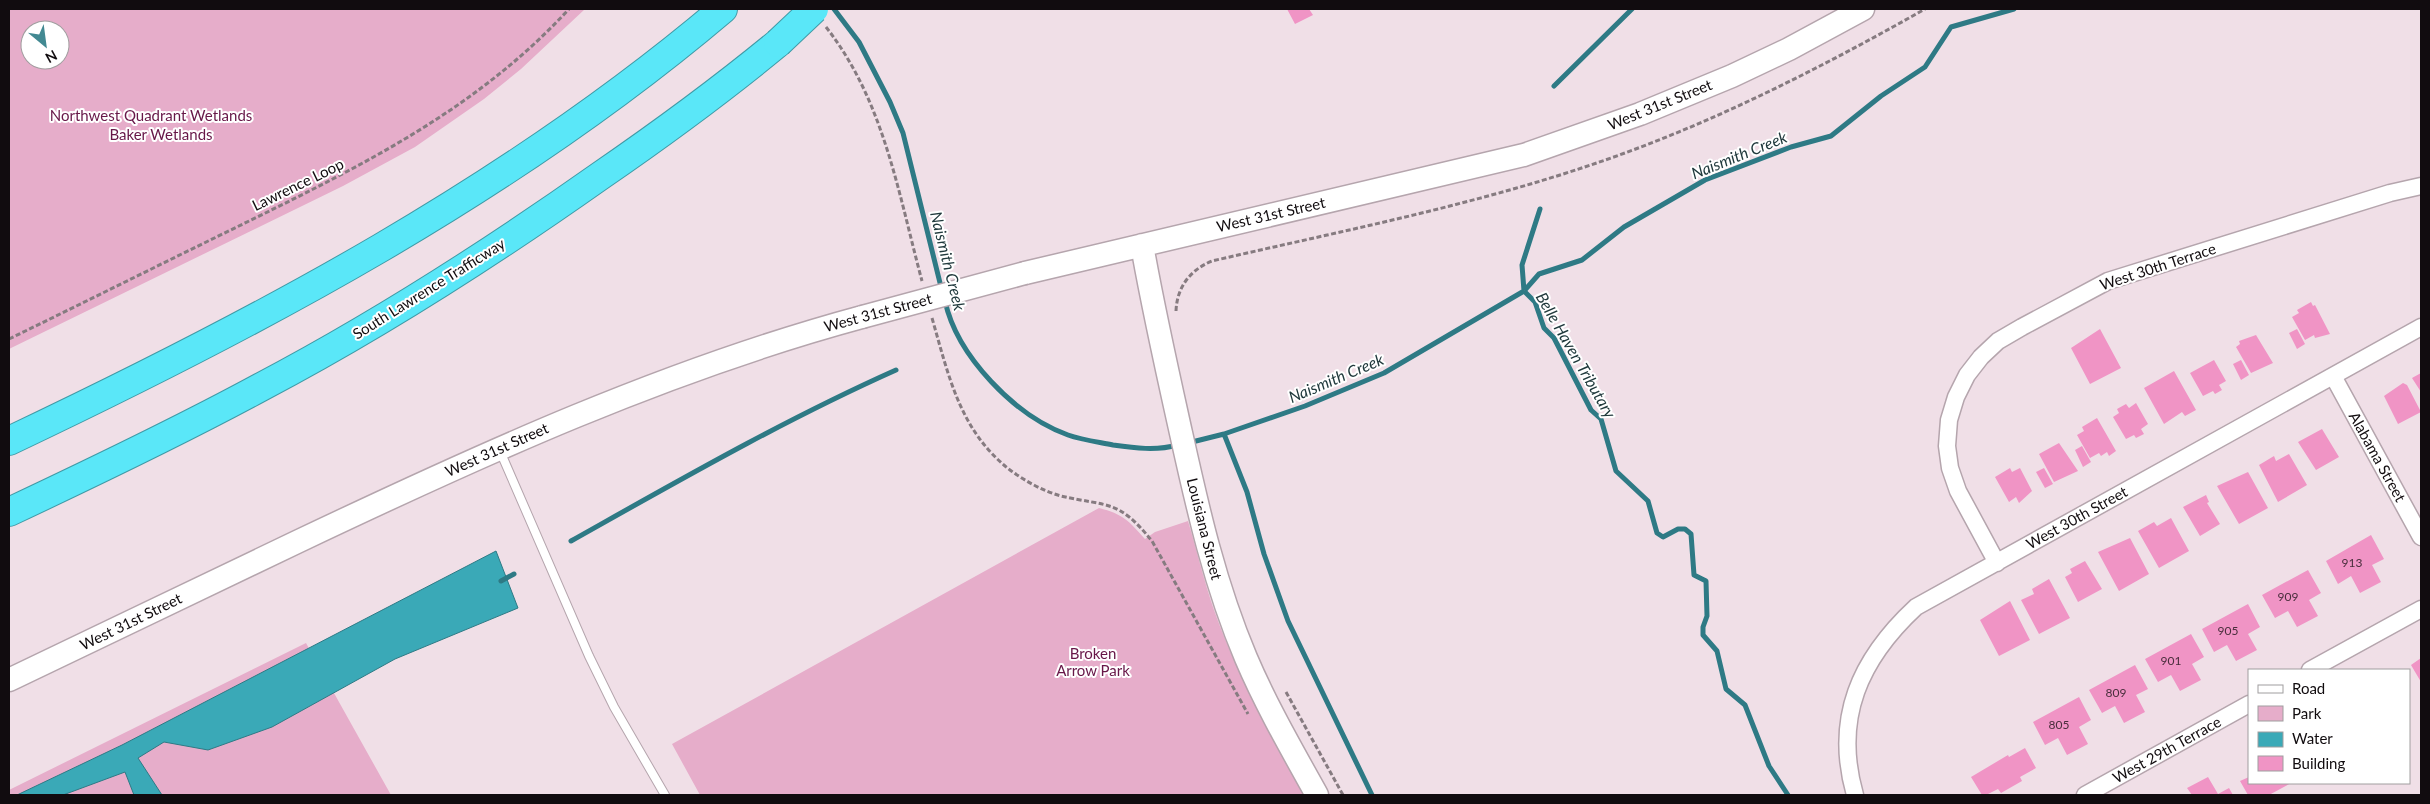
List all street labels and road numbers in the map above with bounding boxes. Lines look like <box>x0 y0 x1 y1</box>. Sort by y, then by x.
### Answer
street label: West 31st Street <box>1605 75 1715 133</box>
street label: Lawrence Loop <box>249 154 346 214</box>
street label: West 31st Street <box>1215 193 1327 235</box>
street label: South Lawrence Trafficway <box>349 234 508 342</box>
street label: West 30th Terrace <box>2097 239 2218 293</box>
street label: West 31st Street <box>822 289 934 335</box>
street label: Alabama Street <box>2346 408 2410 505</box>
street label: West 31st Street <box>442 418 551 480</box>
street label: Louisiana Street <box>1184 476 1226 582</box>
street label: West 30th Street <box>2023 482 2131 552</box>
street label: West 31st Street <box>77 588 185 654</box>
street label: West 29th Terrace <box>2109 712 2224 786</box>

